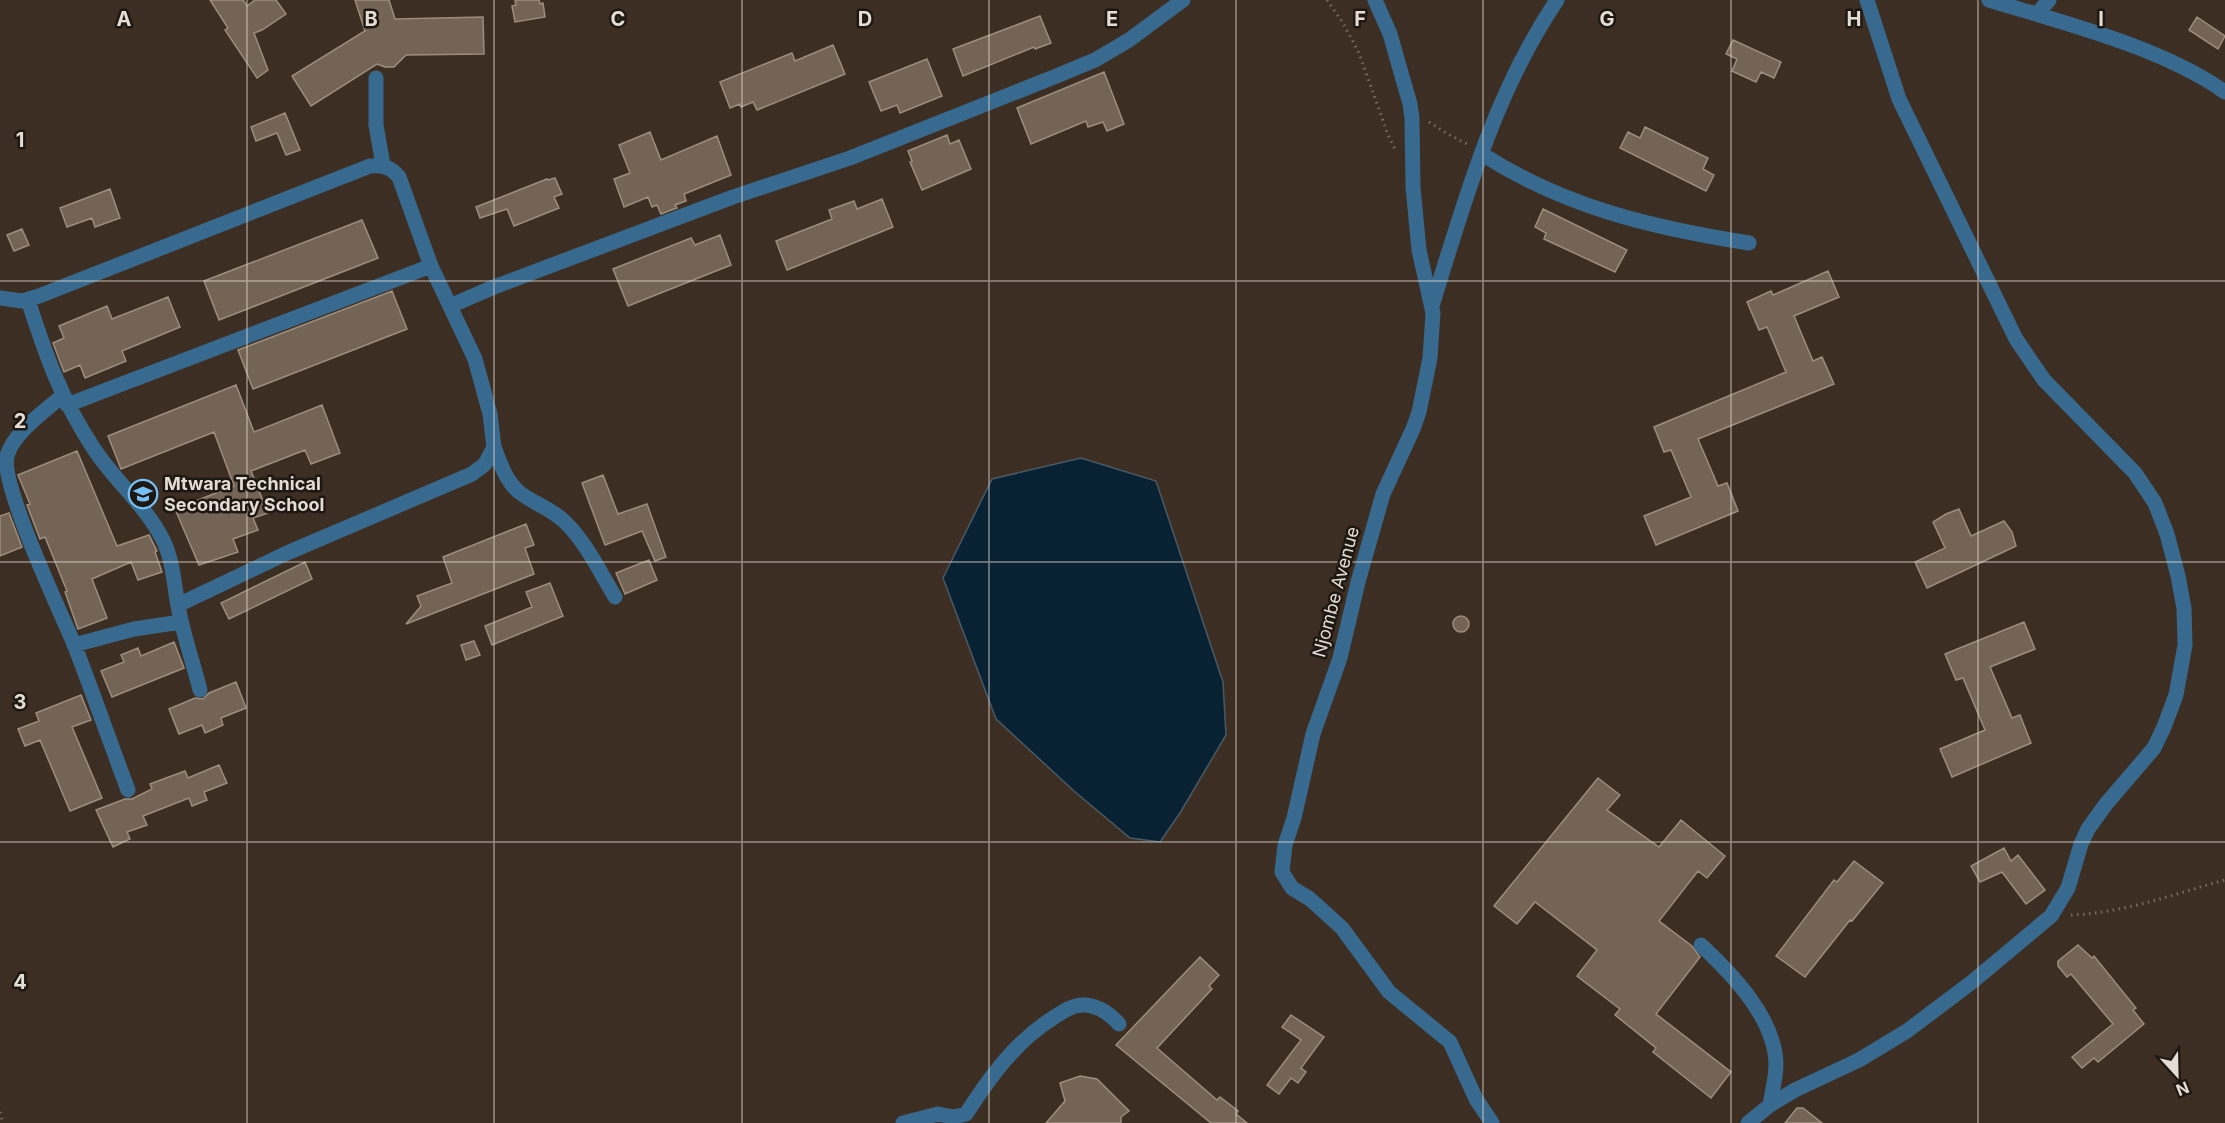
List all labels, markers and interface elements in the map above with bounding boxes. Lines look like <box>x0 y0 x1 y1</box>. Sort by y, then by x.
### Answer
text: A <box>117 7 132 31</box>
text: B <box>364 7 378 31</box>
text: C <box>611 7 625 31</box>
text: D <box>858 7 872 31</box>
text: E <box>1106 7 1118 31</box>
text: F <box>1354 7 1366 31</box>
text: G <box>1599 7 1615 31</box>
text: H <box>1847 7 1861 31</box>
text: I <box>2098 7 2104 31</box>
text: 1 <box>16 128 24 152</box>
text: 2 <box>14 409 26 433</box>
place label: Mtwara Technical Secondary School <box>164 473 324 515</box>
school or university icon: Mtwara Technical Secondary School <box>127 478 159 510</box>
street label: Njombe Avenue <box>1308 524 1363 659</box>
text: 3 <box>14 690 26 714</box>
text: 4 <box>13 970 27 994</box>
north arrow <box>2147 1045 2207 1105</box>
text: N <box>2173 1077 2192 1100</box>

